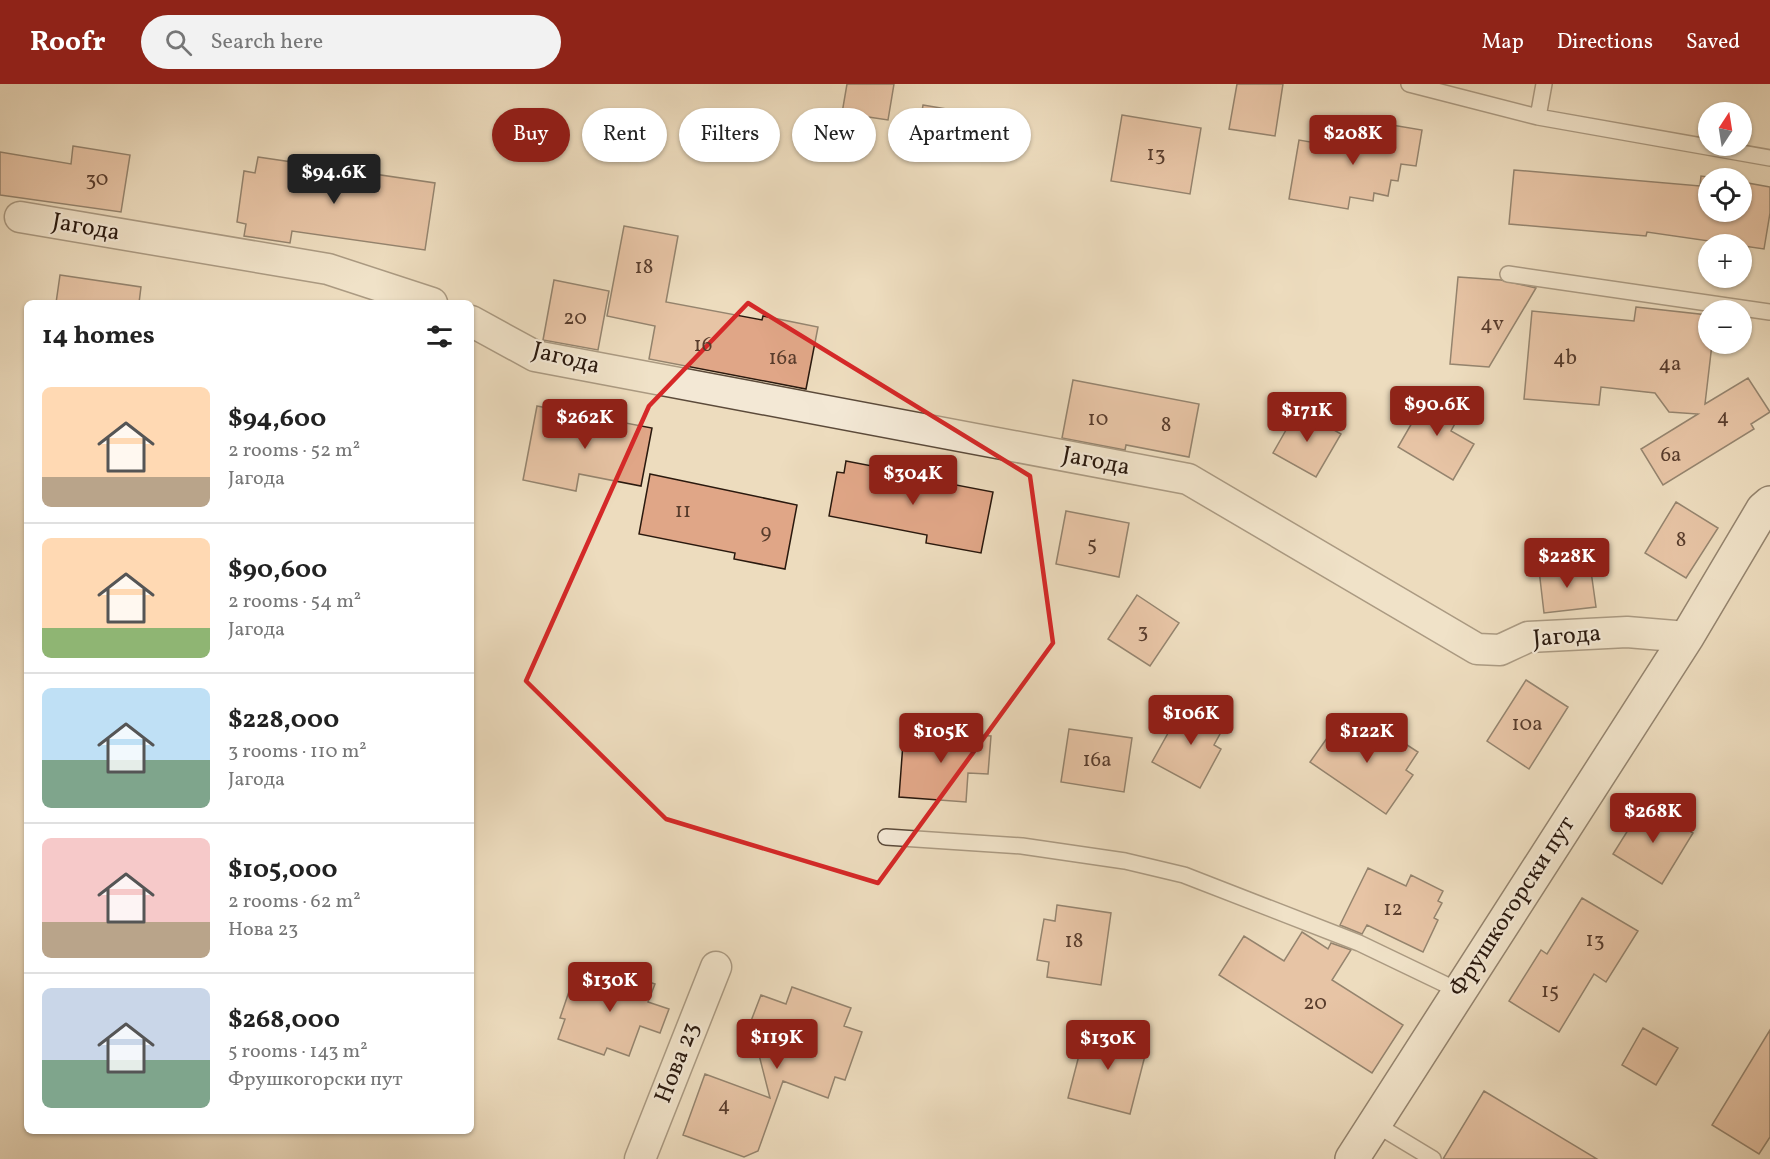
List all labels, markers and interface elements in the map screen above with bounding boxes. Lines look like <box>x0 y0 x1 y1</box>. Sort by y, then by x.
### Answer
search box <box>141 15 561 69</box>
text: Roofr <box>30 23 105 62</box>
icon: search <box>162 26 195 59</box>
text: Search here <box>210 27 323 58</box>
text: Map <box>1482 28 1524 57</box>
text: Directions <box>1557 28 1653 57</box>
text: Saved <box>1686 28 1740 57</box>
north arrow <box>1698 102 1752 156</box>
map controls <box>1698 102 1752 354</box>
chip: Buy <box>492 108 570 162</box>
chip: Rent <box>582 108 667 162</box>
chip: Filters <box>679 108 780 162</box>
chip: New <box>792 108 876 162</box>
chip: Apartment <box>888 108 1031 162</box>
pin: $208K <box>1311 115 1395 166</box>
text: $208K <box>1323 120 1383 148</box>
house number: 13 <box>1147 140 1165 169</box>
pin: $94.6K <box>285 154 383 205</box>
text: $94.6K <box>301 159 367 187</box>
house number: 30 <box>86 165 108 194</box>
button: locate <box>1698 168 1752 222</box>
street label: Јагода <box>49 205 123 251</box>
button: + <box>1698 234 1752 288</box>
house number: 18 <box>635 253 653 282</box>
button: − <box>1698 300 1752 354</box>
house number: 20 <box>563 304 587 333</box>
house number: 4v <box>1480 310 1504 339</box>
text: 14 homes <box>42 318 155 354</box>
icon: filters <box>423 320 456 353</box>
house number: 16 <box>694 331 712 360</box>
street label: Јагода <box>529 334 603 384</box>
house number: 16a <box>768 344 798 373</box>
house number: 4b <box>1553 344 1577 373</box>
house number: 4a <box>1659 350 1682 379</box>
pin: $90.6K <box>1388 386 1486 437</box>
text: $90.6K <box>1404 391 1470 419</box>
pin: $171K <box>1265 392 1349 443</box>
text: $171K <box>1281 397 1333 425</box>
pin: $262K <box>543 399 627 450</box>
text: $94,600 <box>228 401 326 437</box>
house number: 4 <box>1717 403 1729 432</box>
text: $262K <box>556 404 614 432</box>
house number: 10 <box>1088 405 1108 434</box>
icon: home <box>90 411 162 483</box>
house number: 8 <box>1161 411 1171 440</box>
text: 2 rooms · 52 m² <box>228 437 360 465</box>
street label: Јагода <box>1059 439 1133 485</box>
house number: 6a <box>1660 441 1682 470</box>
pin: $304K <box>871 455 955 506</box>
text: $304K <box>883 460 943 488</box>
text: Јагода <box>228 465 285 493</box>
house number: 11 <box>675 497 691 526</box>
house number: 9 <box>761 518 772 547</box>
house number: 8 <box>1676 526 1686 555</box>
house number: 5 <box>1087 530 1097 559</box>
pin: $228K <box>1525 538 1609 589</box>
text: $228K <box>1538 543 1596 571</box>
text: $90,600 <box>228 552 327 588</box>
icon: home <box>90 562 162 634</box>
text: 2 rooms · 54 m² <box>228 588 361 616</box>
text: Јагода <box>228 616 285 644</box>
house number: 3 <box>1138 617 1148 646</box>
street label: Јагода <box>1531 617 1603 657</box>
pin: $106K <box>1149 695 1233 746</box>
text: $106K <box>1162 700 1220 728</box>
text: $228,000 <box>228 702 339 738</box>
house number: 10a <box>1511 710 1543 739</box>
icon: home <box>90 712 162 784</box>
pin: $105K <box>899 713 983 764</box>
pin: $122K <box>1325 713 1409 764</box>
text: $105K <box>913 718 969 746</box>
text: $122K <box>1340 718 1394 746</box>
text: 3 rooms · 110 m² <box>228 738 367 766</box>
house number: 16a <box>1082 746 1112 775</box>
text: Јагода <box>228 766 285 794</box>
pin: $268K <box>1611 793 1695 844</box>
text: $268K <box>1624 798 1682 826</box>
street label: Фрушкогорски пут <box>1442 810 1584 1004</box>
text: $105,000 <box>228 852 337 888</box>
icon: home <box>90 862 162 934</box>
text: 2 rooms · 62 m² <box>228 888 361 916</box>
house number: 12 <box>1383 895 1403 924</box>
text: Нова 23 <box>228 916 298 944</box>
house number: 13 <box>1586 926 1604 955</box>
house number: 18 <box>1065 927 1083 956</box>
pin: $130K <box>568 962 652 1013</box>
text: $130K <box>582 967 638 995</box>
house number: 15 <box>1541 977 1559 1006</box>
house number: 20 <box>1303 989 1327 1018</box>
text: $268,000 <box>228 1002 340 1038</box>
icon: home <box>90 1012 162 1084</box>
street label: Нова 23 <box>647 1018 709 1108</box>
pin: $119K <box>735 1019 819 1070</box>
pin: $130K <box>1066 1020 1150 1071</box>
text: $119K <box>751 1024 803 1052</box>
text: $130K <box>1080 1025 1136 1053</box>
text: 5 rooms · 143 m² <box>228 1038 368 1066</box>
text: Фрушкогорски пут <box>228 1066 403 1094</box>
house number: 4 <box>718 1091 730 1120</box>

